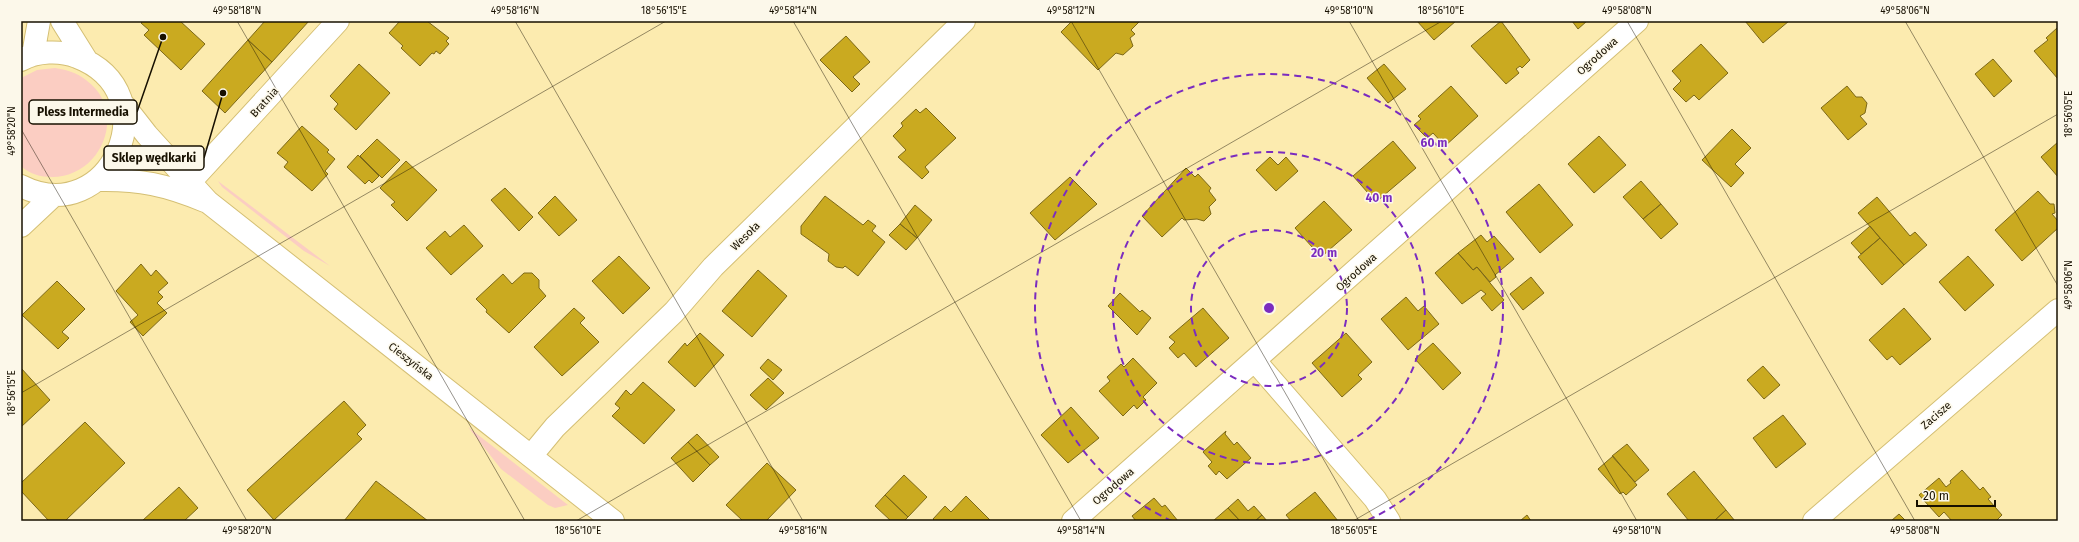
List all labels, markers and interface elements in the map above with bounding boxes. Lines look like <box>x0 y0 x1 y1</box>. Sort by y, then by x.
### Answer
text: 49°58'18"N <box>213 5 261 17</box>
text: 49°58'16"N <box>491 5 539 17</box>
text: 18°56'15"E <box>641 5 687 17</box>
text: 49°58'14"N <box>769 5 817 17</box>
text: 49°58'12"N <box>1047 5 1095 17</box>
text: 49°58'10"N <box>1325 5 1373 17</box>
text: 18°56'10"E <box>1418 5 1464 17</box>
text: 49°58'08"N <box>1602 5 1652 17</box>
text: 49°58'06"N <box>1880 5 1930 17</box>
street label: Ogrodowa <box>1574 35 1620 78</box>
street label: Bratnia <box>247 85 281 120</box>
text: 18°56'05"E <box>2063 91 2075 137</box>
callout: Pless Intermedia <box>29 100 137 124</box>
text: Pless Intermedia <box>37 105 129 119</box>
text: 49°58'20"N <box>6 106 18 156</box>
text: 60 m <box>1421 136 1447 150</box>
callout: Sklep wędkarki <box>104 146 204 170</box>
text: Sklep wędkarki <box>112 151 196 165</box>
text: 40 m <box>1366 191 1392 205</box>
street label: Wesoła <box>728 219 763 253</box>
text: 20 m <box>1311 246 1337 260</box>
street label: Ogrodowa <box>1333 251 1379 294</box>
text: 49°58'06"N <box>2063 260 2075 310</box>
centre of rings <box>1262 301 1276 315</box>
street label: Cieszyńska <box>386 340 436 383</box>
text: 18°56'15"E <box>6 370 18 416</box>
street label: Zacisze <box>1919 399 1954 432</box>
street label: Ogrodowa <box>1090 465 1137 508</box>
scale bar <box>1917 482 1995 508</box>
text: 20 m <box>1923 489 1949 503</box>
text: 49°58'20"N <box>222 525 272 537</box>
text: 18°56'10"E <box>555 525 601 537</box>
text: 49°58'16"N <box>779 525 827 537</box>
text: 49°58'14"N <box>1057 525 1105 537</box>
text: 18°56'05"E <box>1331 525 1377 537</box>
text: 49°58'10"N <box>1613 525 1661 537</box>
text: 49°58'08"N <box>1890 525 1940 537</box>

